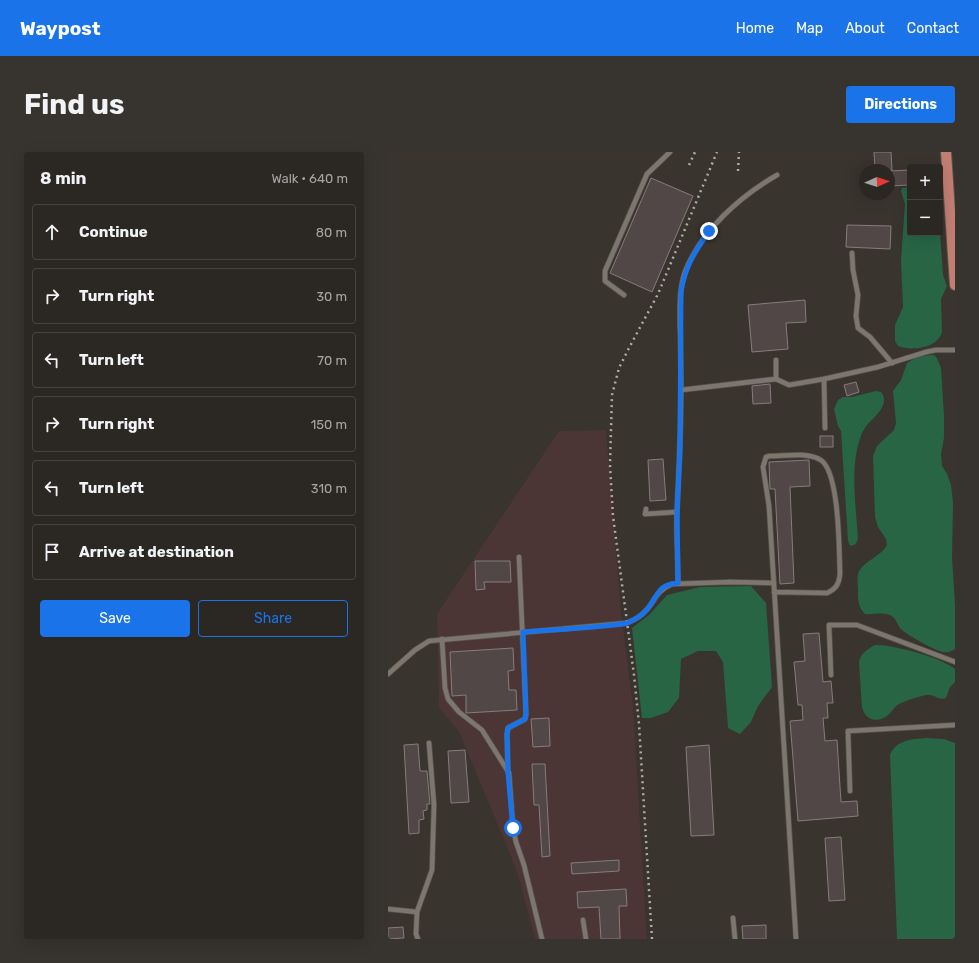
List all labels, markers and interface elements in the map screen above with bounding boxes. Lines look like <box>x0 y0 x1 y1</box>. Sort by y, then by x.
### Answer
text: Waypost <box>20 17 101 40</box>
text: Home <box>736 20 774 37</box>
text: Map <box>796 20 823 37</box>
text: About <box>845 20 885 37</box>
text: Contact <box>907 20 959 37</box>
button: Directions <box>846 86 955 123</box>
text: Find us <box>24 88 124 121</box>
north arrow <box>859 164 895 200</box>
map controls <box>907 164 943 236</box>
button: + <box>907 164 943 200</box>
text: 8 min <box>40 168 87 188</box>
text: Walk · 640 m <box>271 171 348 186</box>
button: − <box>907 200 943 236</box>
icon: ahead <box>41 221 63 243</box>
route end <box>700 222 718 240</box>
text: Continue <box>79 223 148 241</box>
text: 80 m <box>316 225 347 240</box>
icon: right <box>41 285 63 307</box>
text: Turn right <box>79 287 154 305</box>
text: 30 m <box>316 289 347 304</box>
icon: left <box>41 349 63 371</box>
text: Turn left <box>79 351 144 369</box>
text: 70 m <box>317 353 347 368</box>
icon: right <box>41 413 63 435</box>
text: Turn right <box>79 415 154 433</box>
text: 150 m <box>311 417 347 432</box>
icon: left <box>41 477 63 499</box>
text: Turn left <box>79 479 144 497</box>
text: 310 m <box>311 481 347 496</box>
icon: arrive <box>41 541 63 563</box>
text: Arrive at destination <box>79 543 234 561</box>
button: Save <box>40 600 190 637</box>
button: Share <box>198 600 348 637</box>
route start <box>504 819 522 837</box>

